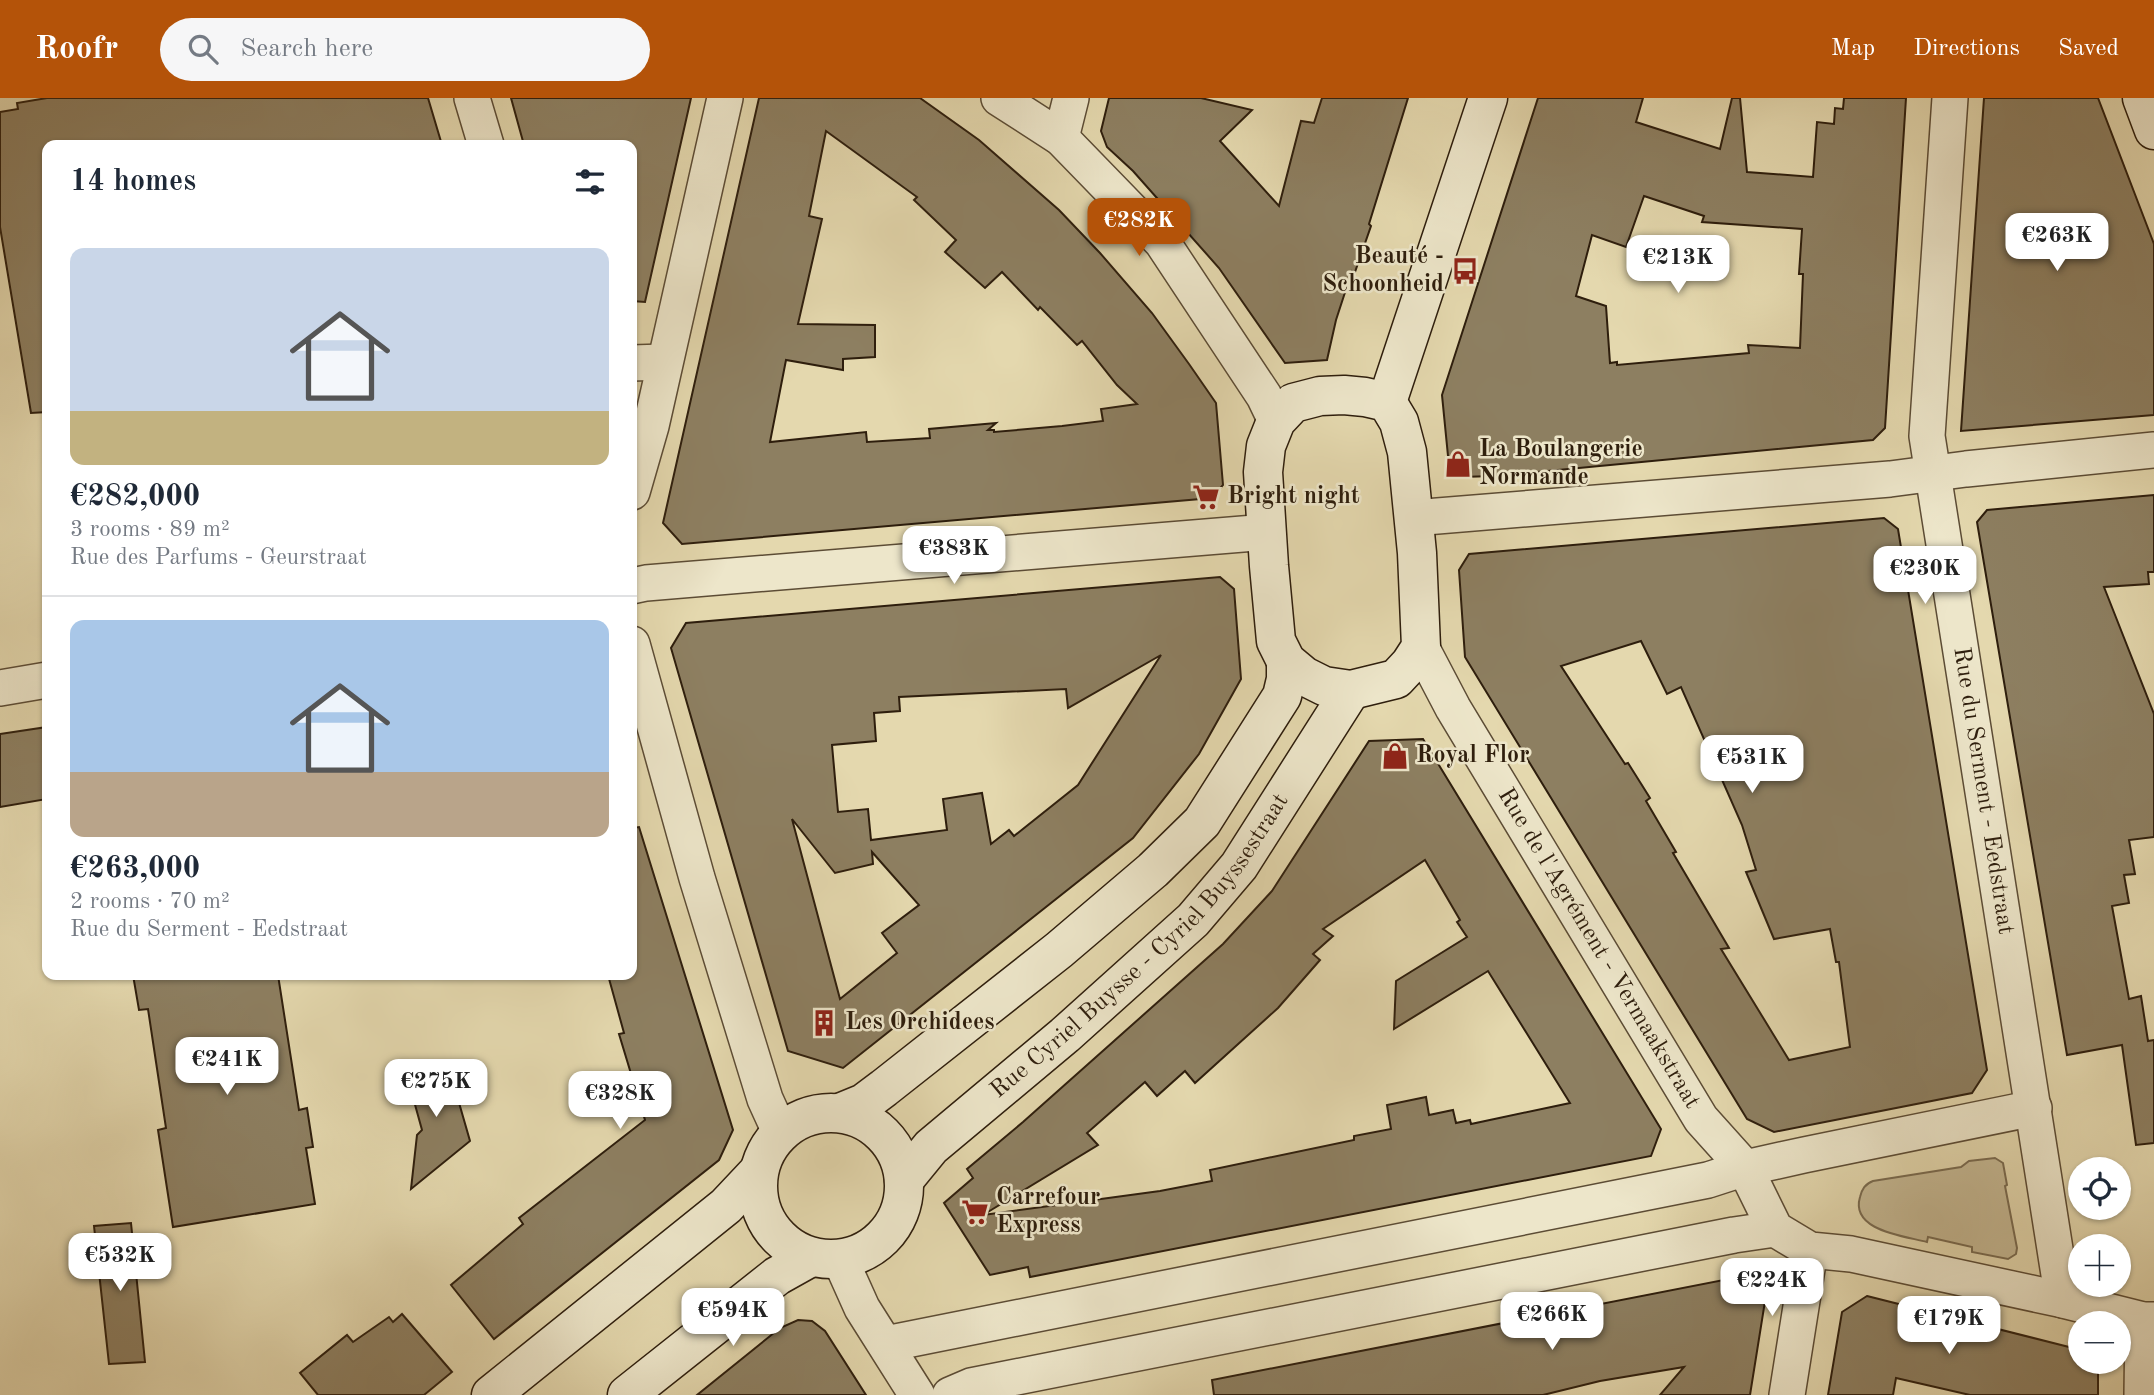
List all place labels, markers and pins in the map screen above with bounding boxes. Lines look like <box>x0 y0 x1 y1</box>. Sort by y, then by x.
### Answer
pin: €282K <box>1090 198 1188 258</box>
pin: €263K <box>2008 214 2106 273</box>
pin: €213K <box>1629 236 1727 295</box>
place label: Beauté - Schoonheid <box>1322 245 1444 297</box>
bus stop icon: Beauté - Schoonheid <box>1450 256 1480 286</box>
place label: La Boulangerie Normande <box>1479 438 1643 490</box>
shop icon: La Boulangerie Normande <box>1443 449 1473 479</box>
supermarket icon: Bright night <box>1191 482 1221 512</box>
place label: Bright night <box>1227 485 1360 509</box>
pin: €383K <box>905 526 1003 586</box>
pin: €230K <box>1876 546 1974 606</box>
pin: €531K <box>1703 736 1801 795</box>
shop icon: Royal Flor <box>1380 741 1410 771</box>
place label: Royal Flor <box>1416 744 1530 768</box>
building icon: Les Orchidees <box>809 1008 839 1038</box>
place label: Les Orchidees <box>845 1011 995 1035</box>
pin: €241K <box>178 1038 276 1097</box>
pin: €275K <box>387 1060 485 1119</box>
pin: €328K <box>571 1072 669 1131</box>
place label: Carrefour Express <box>996 1186 1100 1238</box>
supermarket icon: Carrefour Express <box>960 1197 990 1227</box>
pin: €532K <box>71 1234 169 1293</box>
pin: €224K <box>1723 1258 1821 1318</box>
pin: €594K <box>684 1288 782 1348</box>
pin: €266K <box>1503 1292 1601 1352</box>
pin: €179K <box>1900 1296 1998 1356</box>

